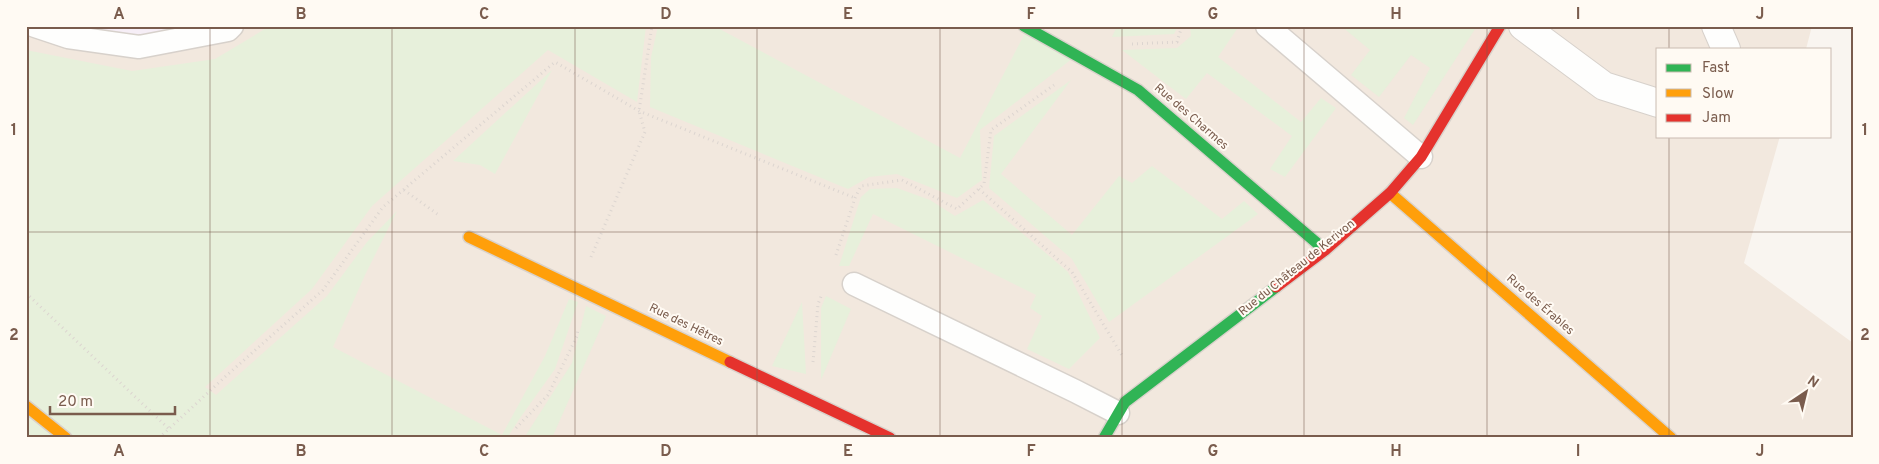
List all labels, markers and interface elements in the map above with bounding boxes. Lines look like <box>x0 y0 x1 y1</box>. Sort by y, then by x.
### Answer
text: A <box>113 5 125 25</box>
text: B <box>295 5 307 25</box>
text: C <box>479 5 489 25</box>
text: D <box>660 5 672 25</box>
text: E <box>843 5 853 25</box>
text: F <box>1026 5 1036 25</box>
text: G <box>1208 5 1218 25</box>
text: H <box>1390 5 1402 25</box>
text: I <box>1576 5 1580 25</box>
text: J <box>1756 5 1764 25</box>
legend <box>1656 48 1832 138</box>
text: Fast <box>1702 59 1730 78</box>
street label: Rue des Charmes <box>1151 80 1231 154</box>
text: Slow <box>1702 85 1734 104</box>
text: Jam <box>1702 109 1731 128</box>
text: 1 <box>11 121 17 141</box>
text: 1 <box>1862 121 1868 141</box>
street label: Rue du Château de Kerivon <box>1236 216 1358 320</box>
street label: Rue des Érables <box>1503 271 1577 339</box>
street label: Rue des Hêtres <box>646 300 726 350</box>
text: 2 <box>9 326 19 346</box>
text: 2 <box>1860 326 1870 346</box>
north arrow <box>1782 366 1832 416</box>
text: N <box>1804 373 1822 392</box>
scale bar <box>50 384 175 416</box>
text: 20 m <box>58 393 93 412</box>
text: A <box>113 442 125 462</box>
text: B <box>295 442 307 462</box>
text: C <box>479 442 489 462</box>
text: D <box>660 442 672 462</box>
text: E <box>843 442 853 462</box>
text: F <box>1026 442 1036 462</box>
text: G <box>1208 442 1218 462</box>
text: H <box>1390 442 1402 462</box>
text: I <box>1576 442 1580 462</box>
text: J <box>1756 442 1764 462</box>

